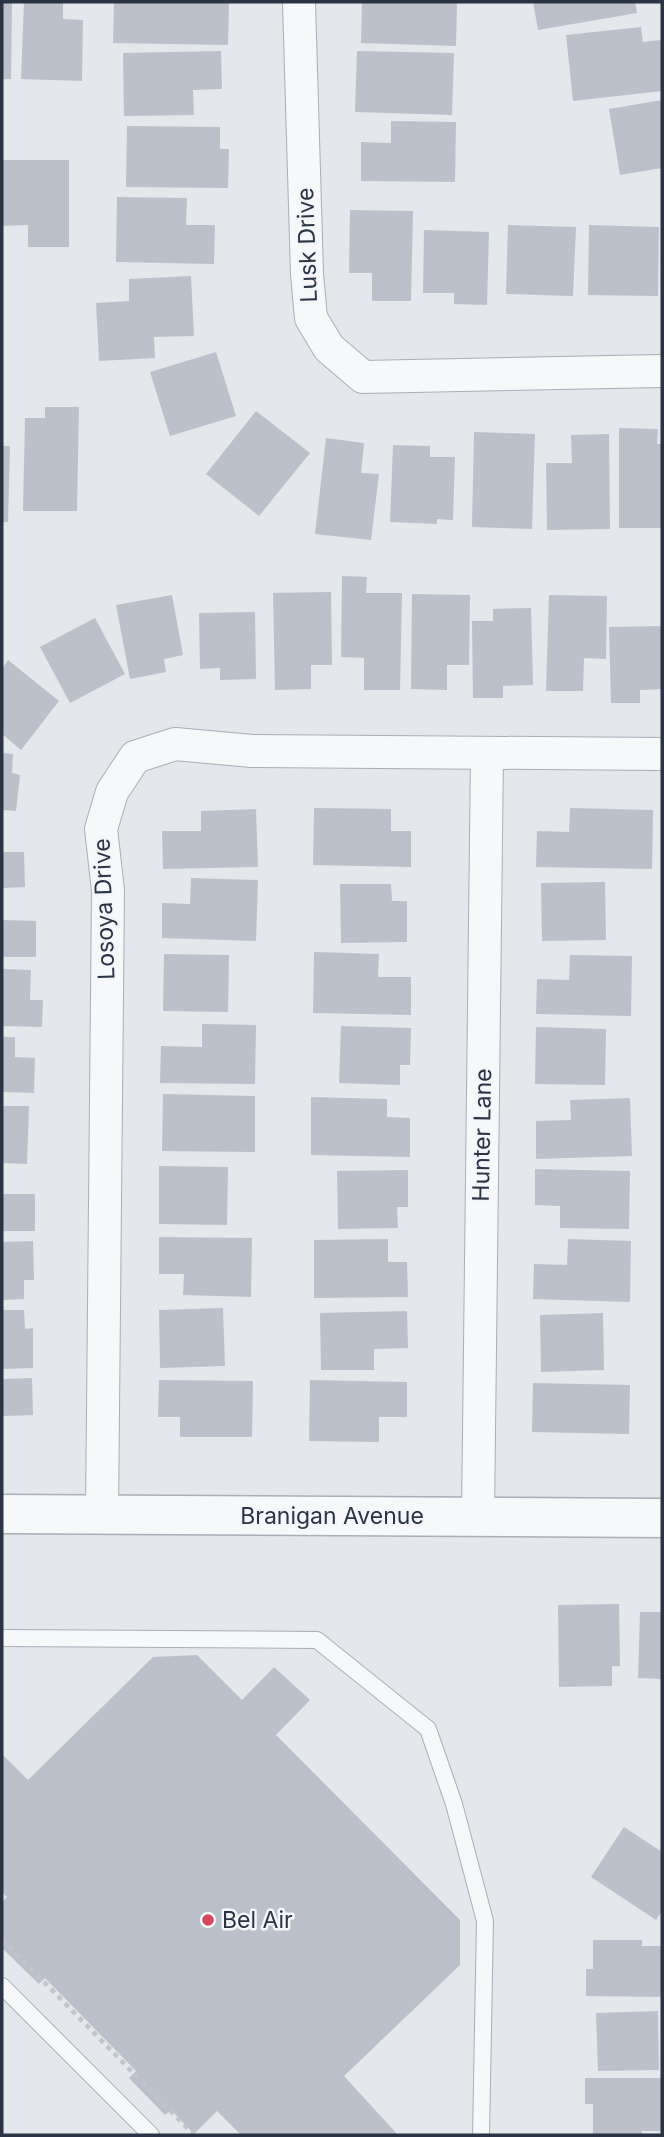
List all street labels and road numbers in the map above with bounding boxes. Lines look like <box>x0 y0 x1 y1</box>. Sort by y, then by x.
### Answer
street label: Lusk Drive <box>291 187 323 303</box>
street label: Losoya Drive <box>88 838 120 980</box>
street label: Hunter Lane <box>467 1068 497 1202</box>
street label: Branigan Avenue <box>240 1502 424 1530</box>

